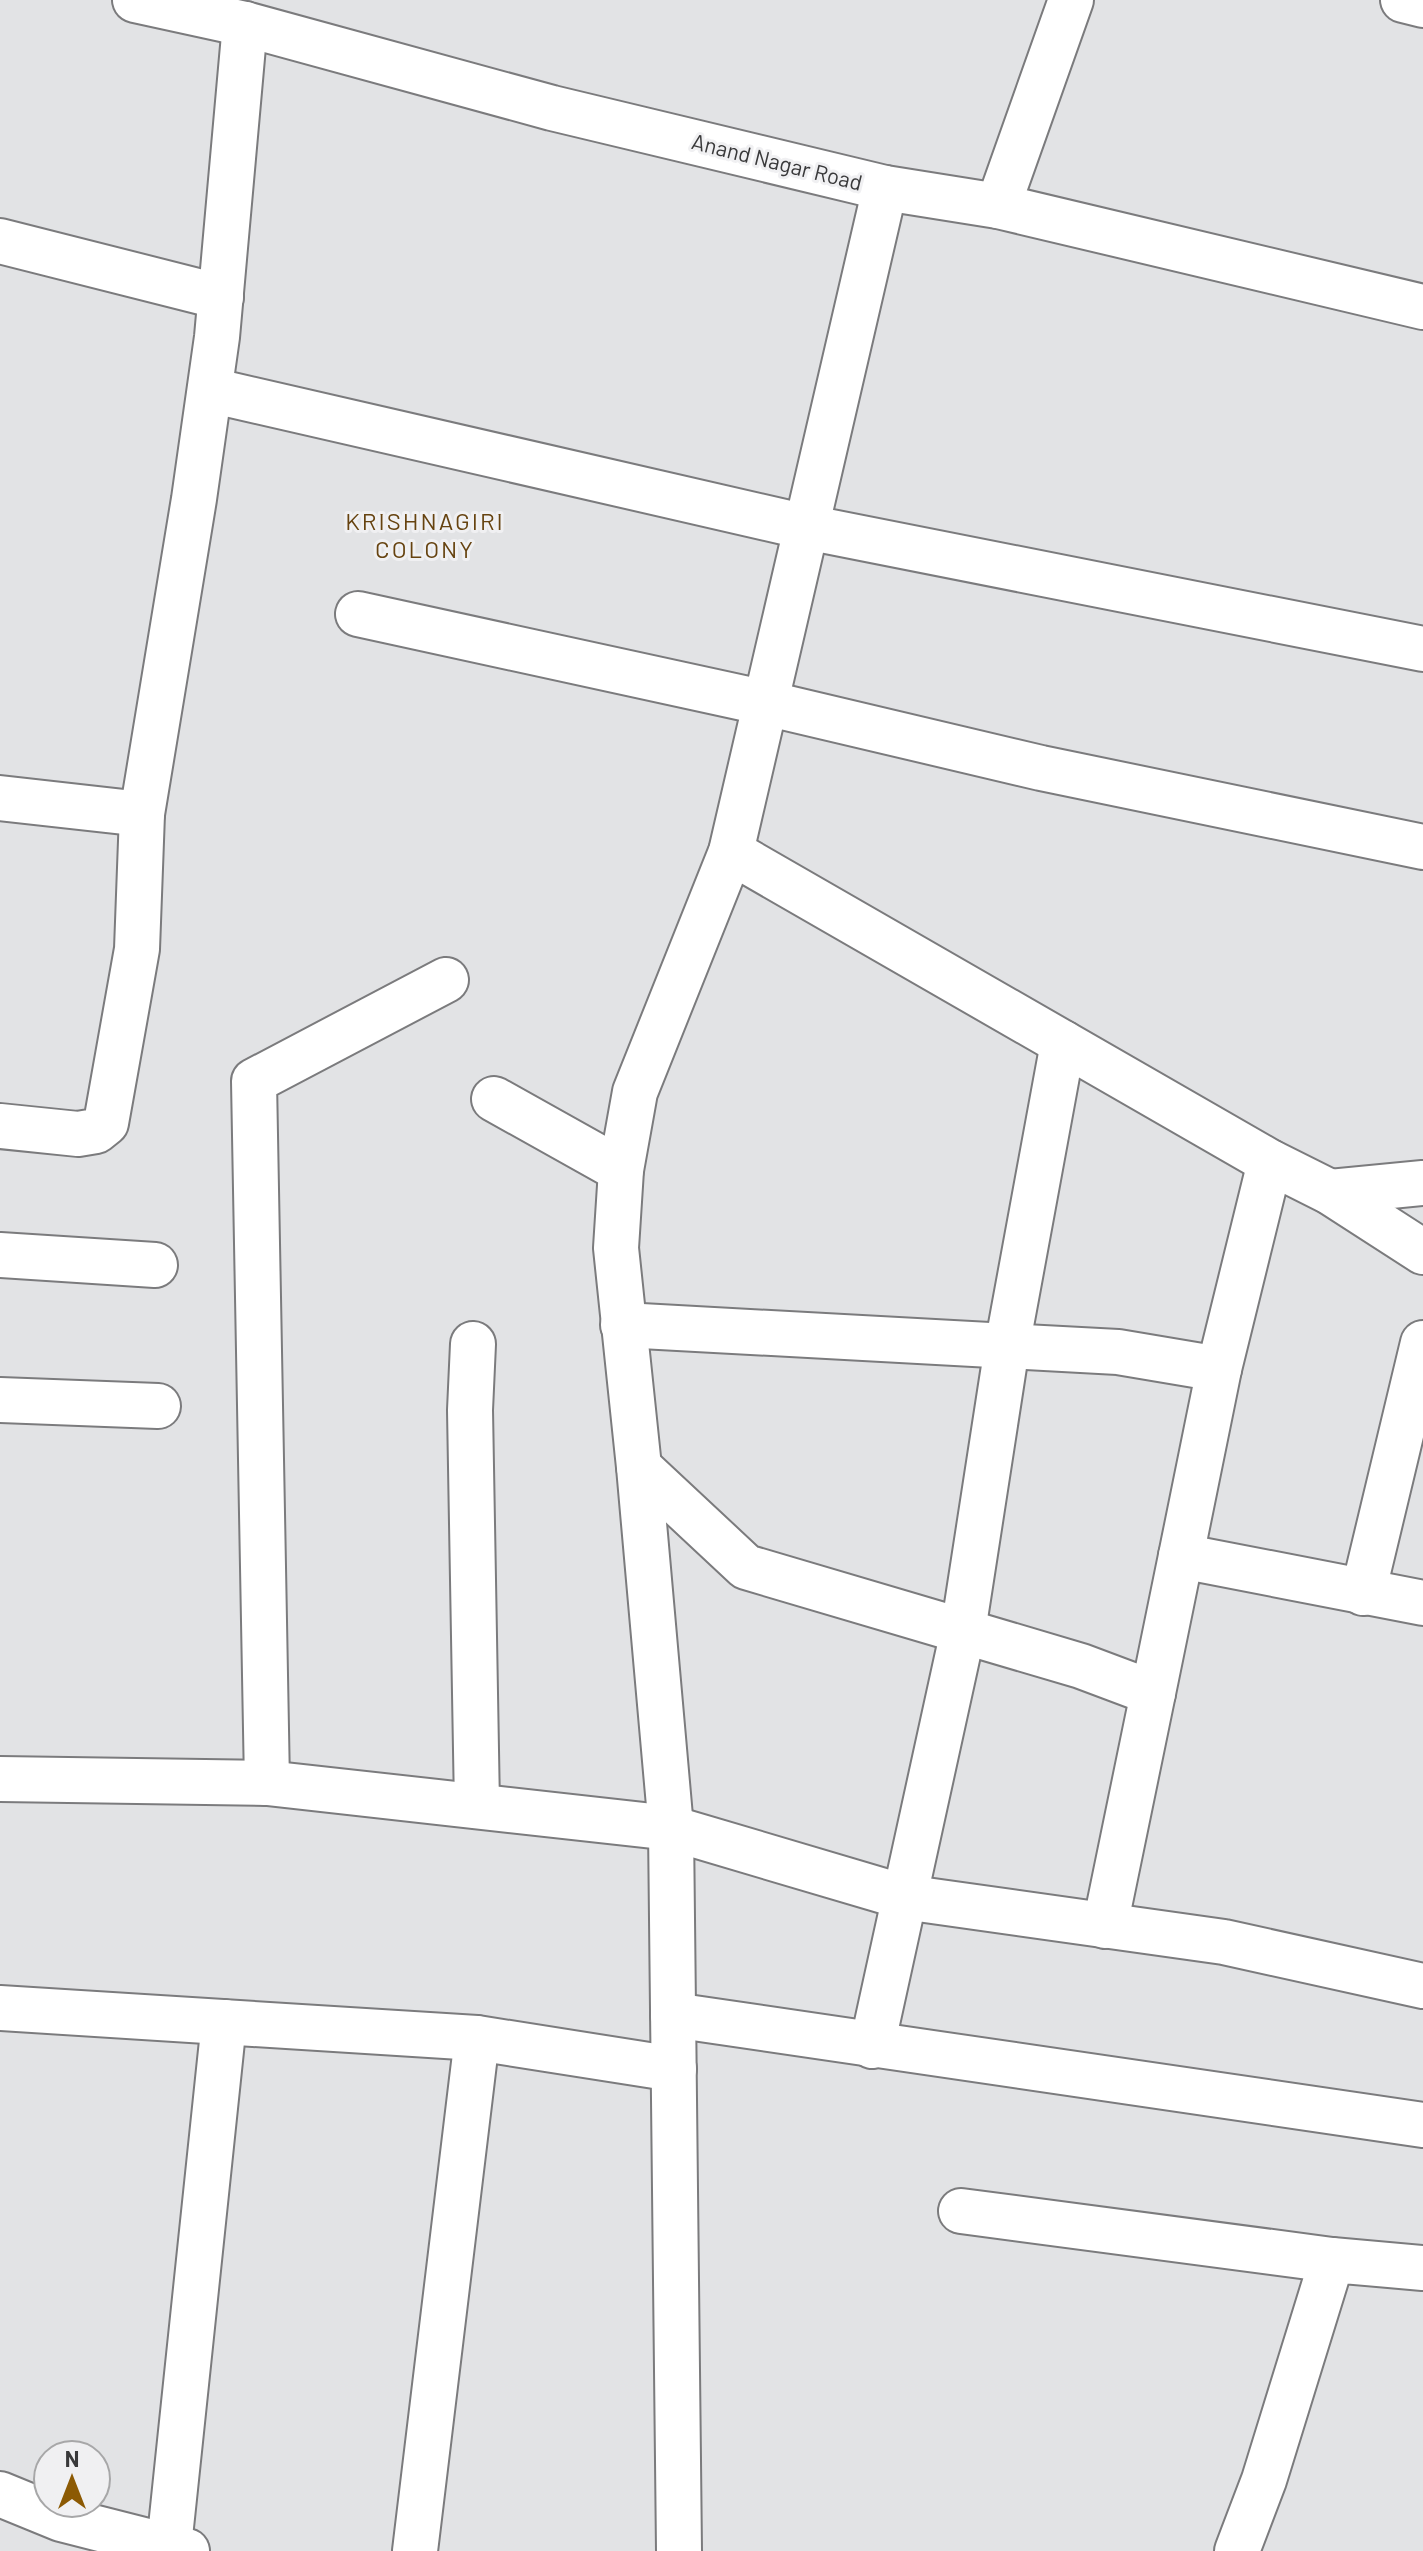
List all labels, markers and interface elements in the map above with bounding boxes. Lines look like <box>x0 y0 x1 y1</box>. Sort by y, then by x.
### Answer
street label: Anand Nagar Road <box>689 127 865 195</box>
district label: KRISHNAGIRI COLONY <box>345 506 505 563</box>
north arrow <box>32 2439 112 2519</box>
text: N <box>65 2445 79 2471</box>

